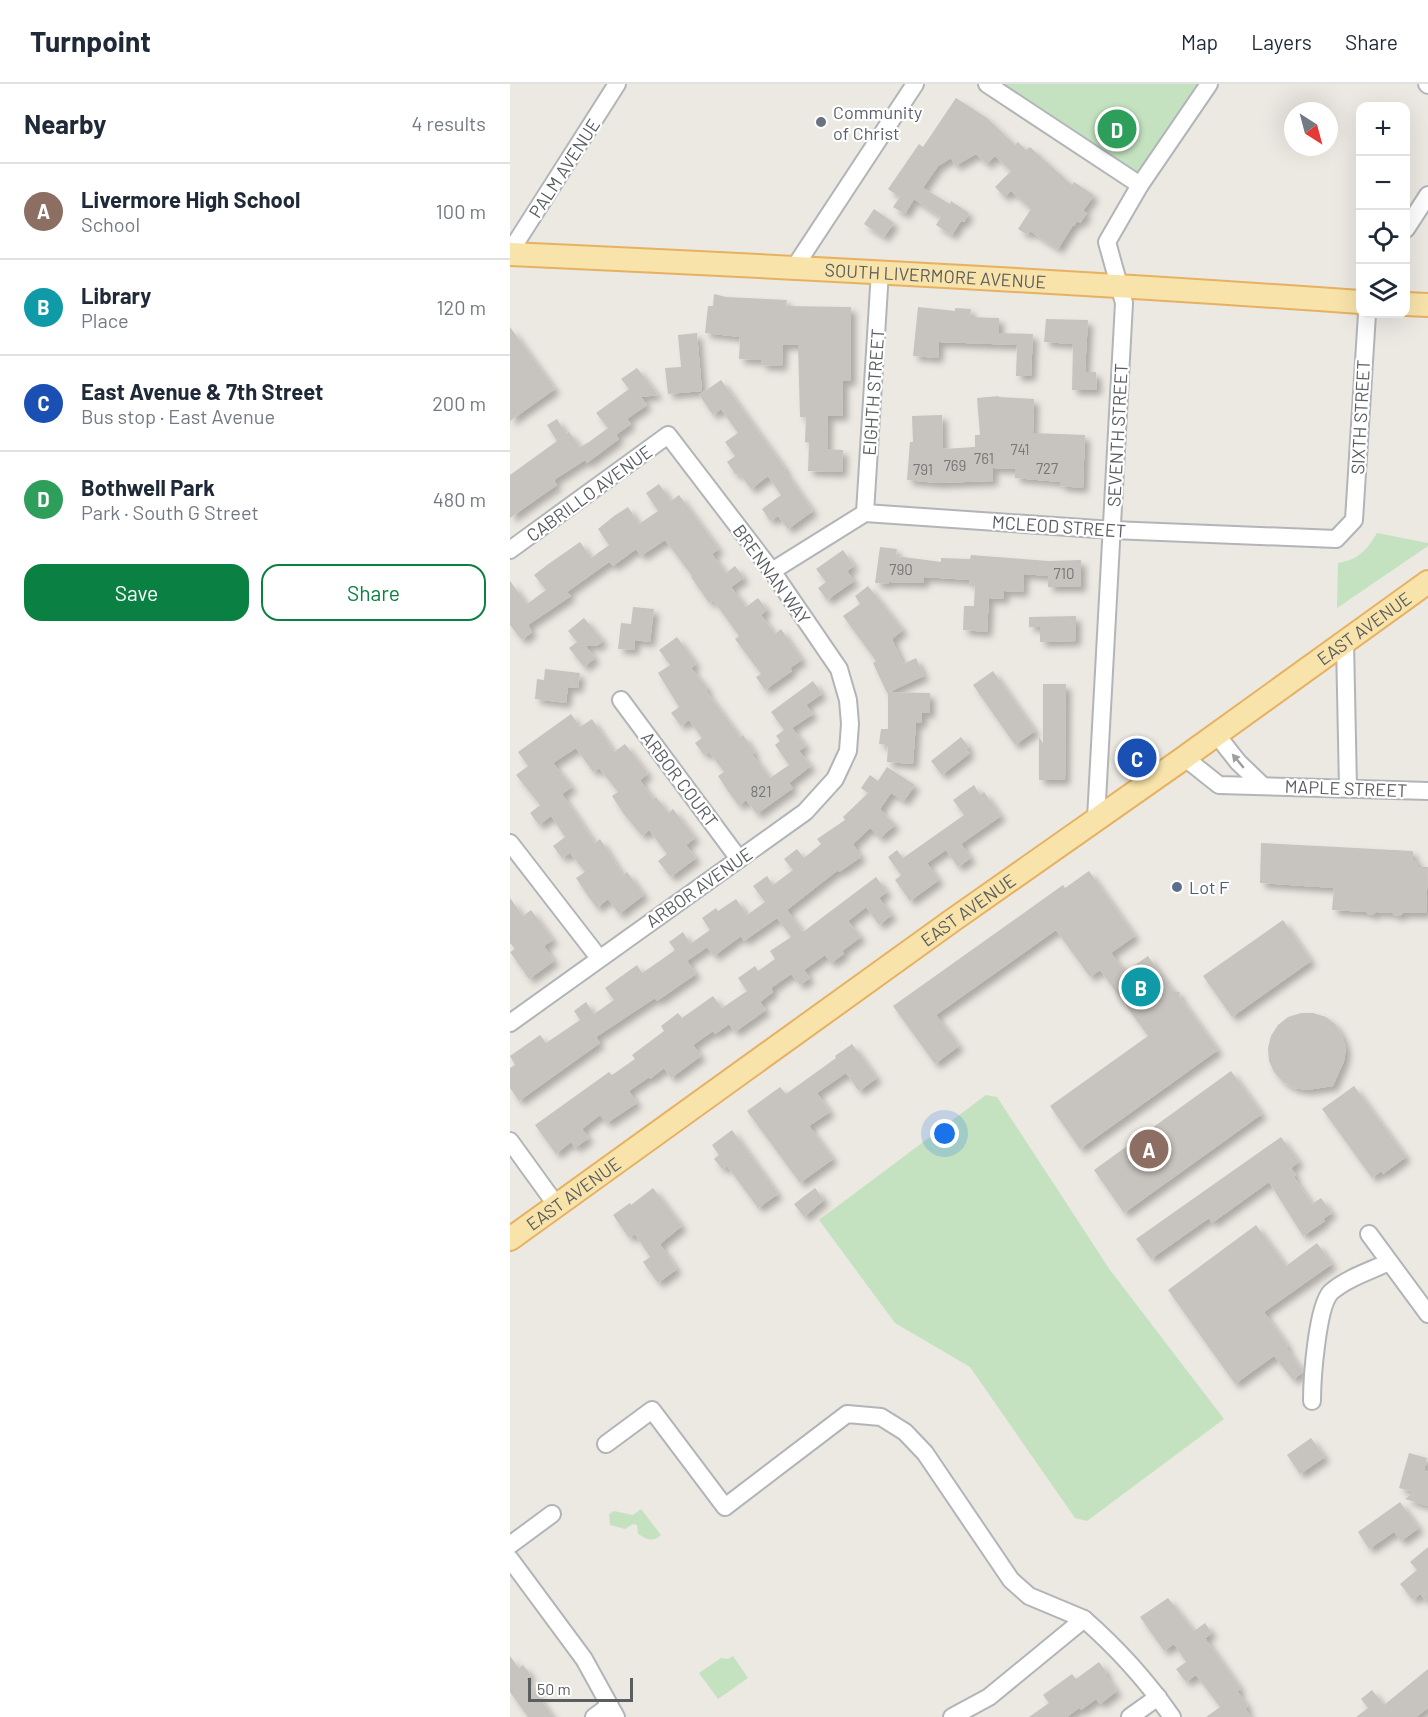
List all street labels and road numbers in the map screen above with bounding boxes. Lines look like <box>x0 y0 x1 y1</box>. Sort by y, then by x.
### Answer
street label: PALM AVENUE <box>524 114 604 222</box>
street label: SOUTH LIVERMORE AVENUE <box>824 258 1047 293</box>
street label: EIGHTH STREET <box>858 328 888 456</box>
street label: SIXTH STREET <box>1346 359 1374 475</box>
street label: SEVENTH STREET <box>1102 362 1132 508</box>
street label: CABRILLO AVENUE <box>522 440 656 546</box>
street label: MCLEOD STREET <box>991 510 1127 542</box>
street label: BRENNAN WAY <box>728 520 816 628</box>
street label: EAST AVENUE <box>1312 587 1416 670</box>
street label: ARBOR COURT <box>637 727 723 831</box>
street label: MAPLE STREET <box>1284 775 1408 801</box>
street label: ARBOR AVENUE <box>641 842 757 932</box>
street label: EAST AVENUE <box>916 869 1020 951</box>
street label: EAST AVENUE <box>522 1152 625 1235</box>

